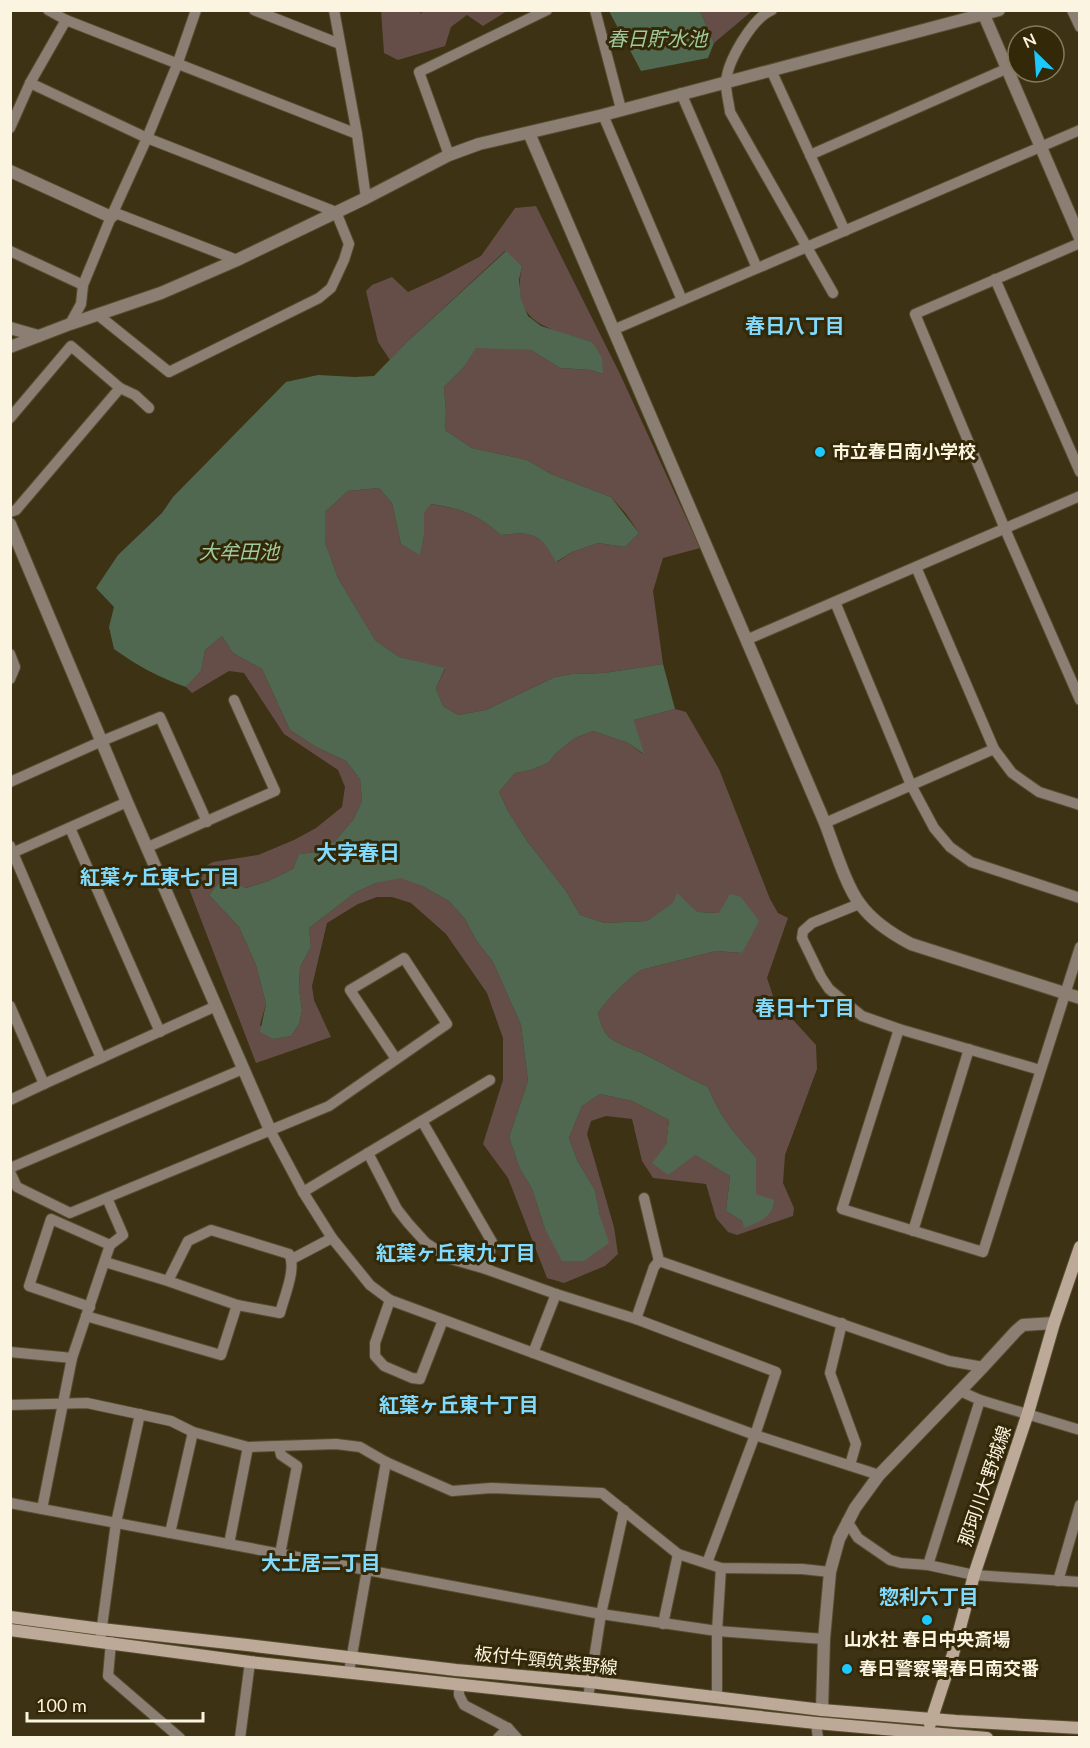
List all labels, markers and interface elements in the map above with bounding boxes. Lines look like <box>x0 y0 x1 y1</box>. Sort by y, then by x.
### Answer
north arrow <box>1006 24 1066 84</box>
water label: 春日貯水池 <box>607 26 709 50</box>
text: N <box>1020 29 1039 51</box>
district label: 春日八丁目 <box>745 313 845 337</box>
place label: 市立春日南小学校 <box>832 440 976 462</box>
marker: 市立春日南小学校 <box>813 445 827 459</box>
water label: 大牟田池 <box>199 539 281 563</box>
district label: 大字春日 <box>316 839 400 864</box>
district label: 紅葉ヶ丘東七丁目 <box>80 864 240 888</box>
district label: 春日十丁目 <box>755 995 855 1019</box>
district label: 紅葉ヶ丘東九丁目 <box>376 1240 536 1264</box>
district label: 紅葉ヶ丘東十丁目 <box>379 1392 539 1416</box>
street label: 那珂川大野城線 <box>953 1423 1015 1549</box>
district label: 大土居二丁目 <box>261 1550 381 1574</box>
district label: 惣利六丁目 <box>879 1584 979 1608</box>
marker: 山水社 春日中央斎場 <box>920 1613 934 1627</box>
place label: 山水社 春日中央斎場 <box>844 1628 1010 1650</box>
street label: 板付牛頸筑紫野線 <box>473 1642 619 1678</box>
place label: 春日警察署春日南交番 <box>859 1657 1039 1679</box>
marker: 春日警察署春日南交番 <box>840 1662 854 1676</box>
scale bar <box>27 1685 202 1723</box>
text: 100 m <box>36 1694 87 1716</box>

